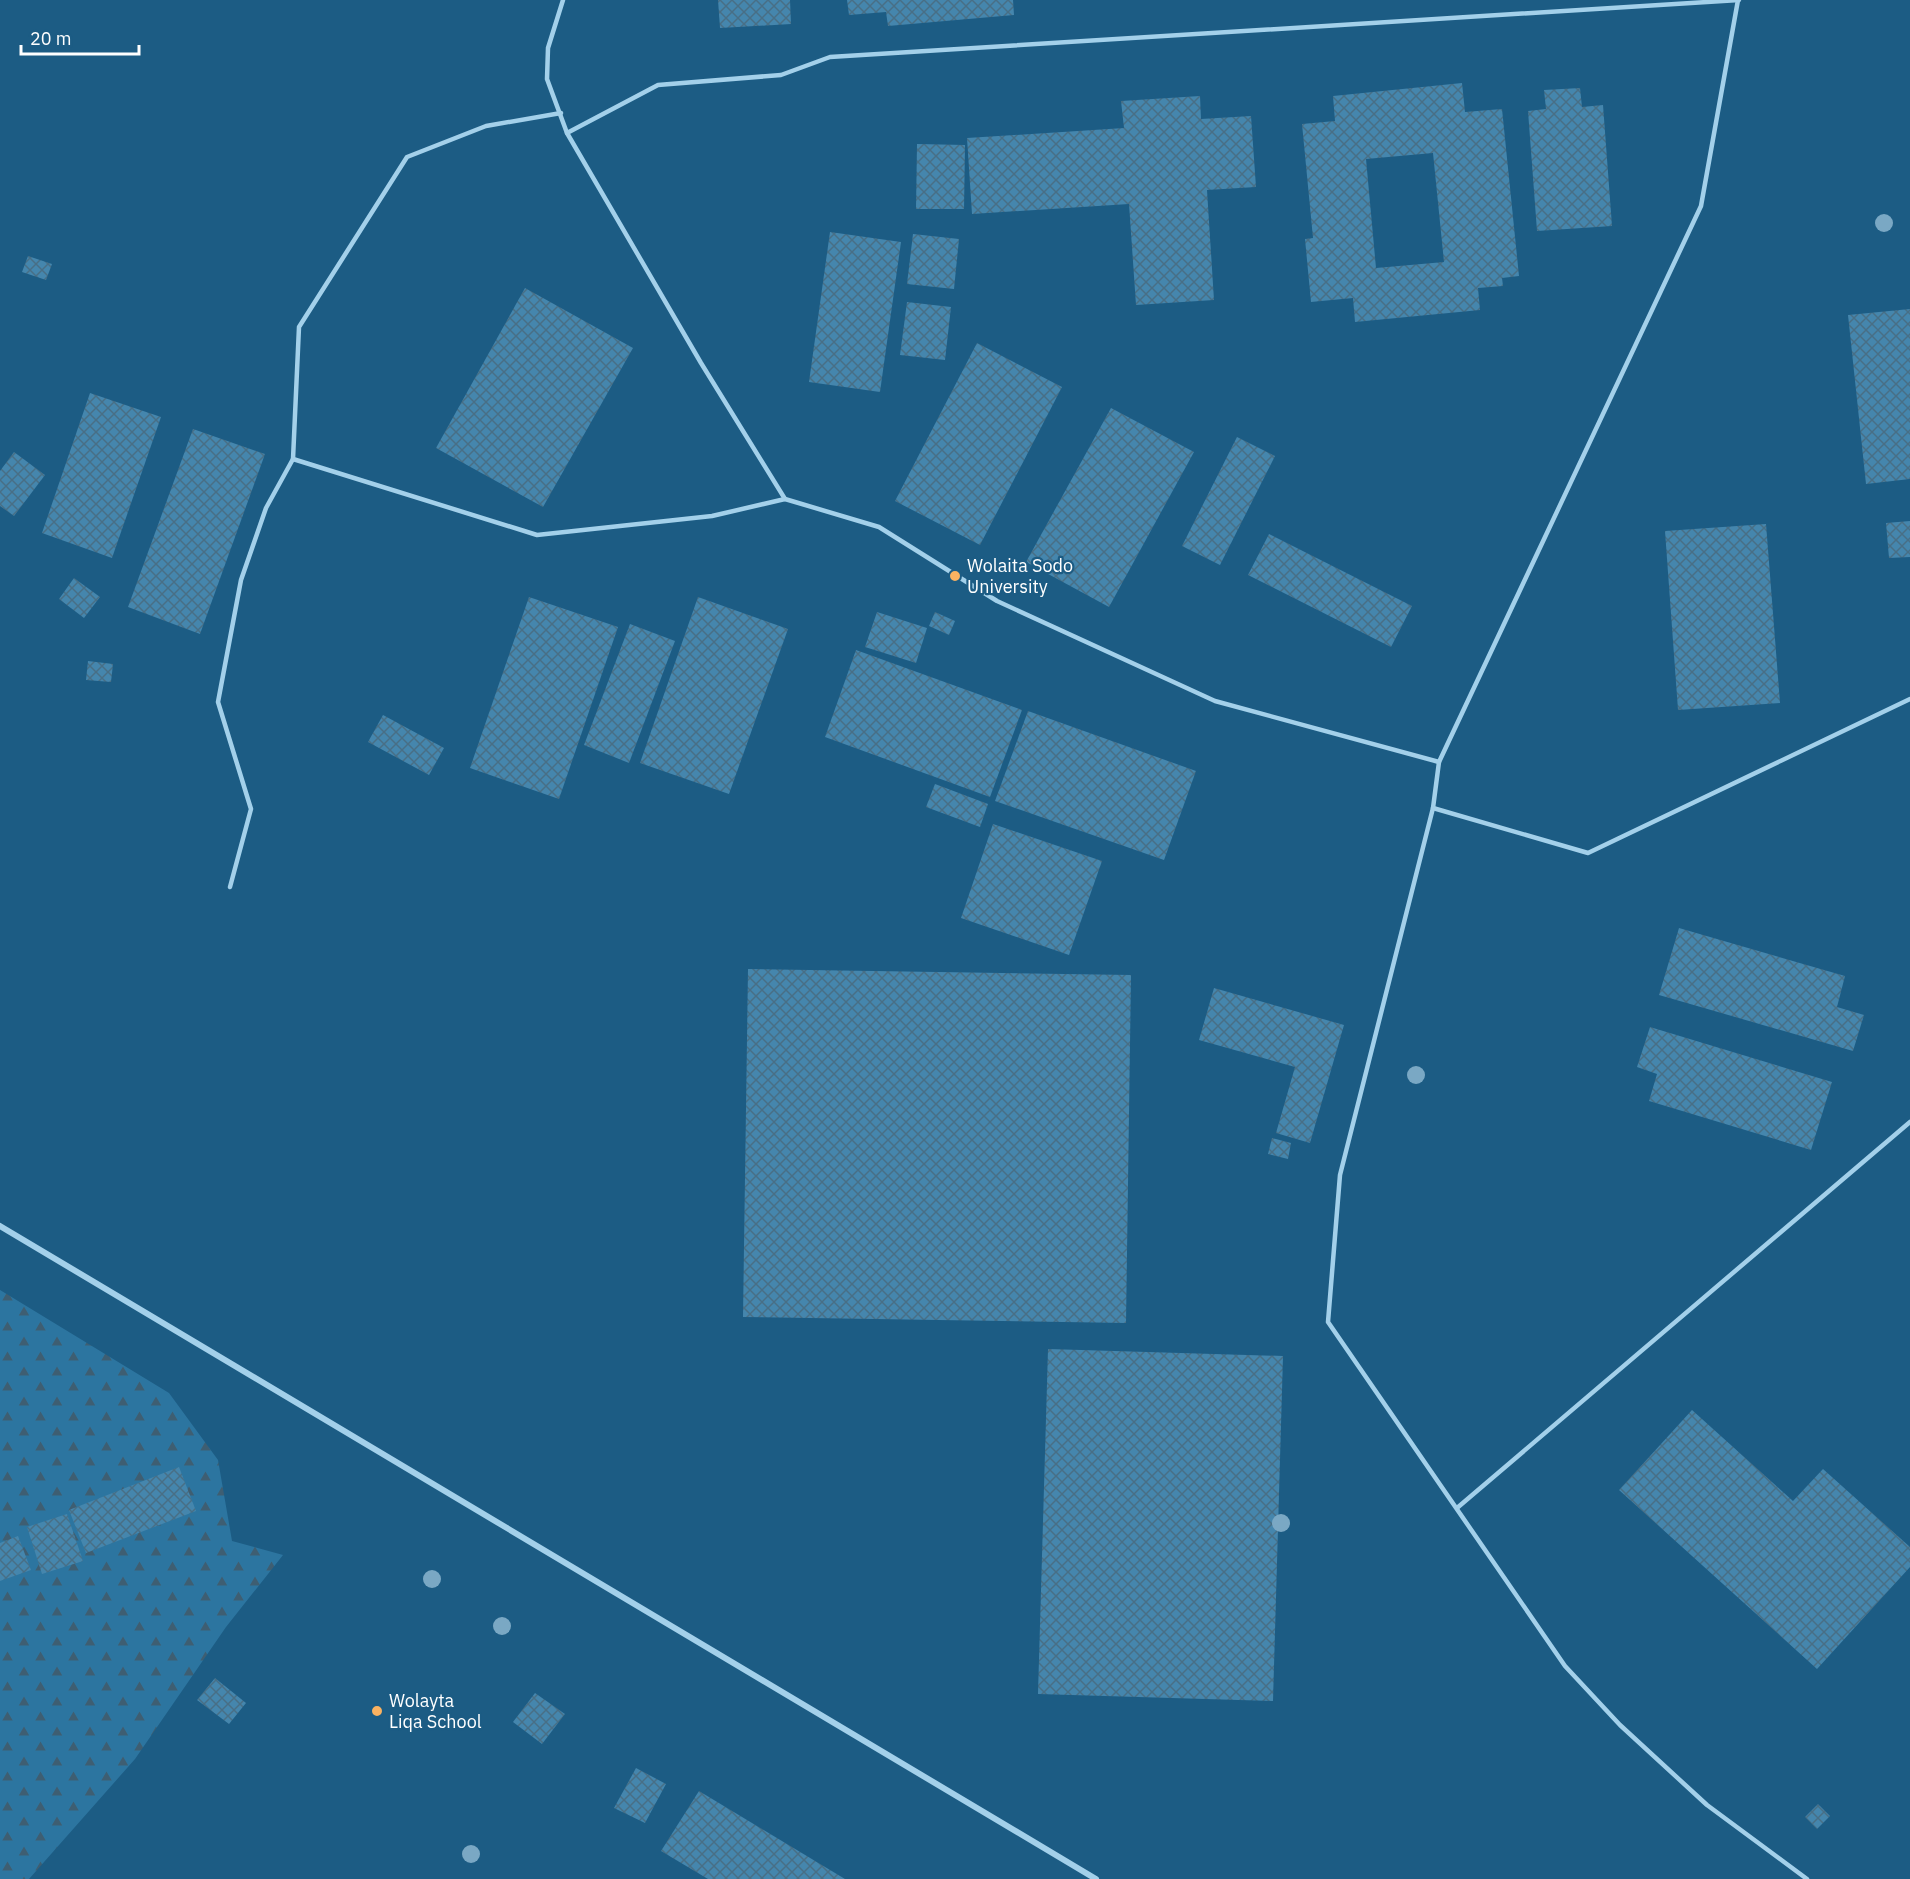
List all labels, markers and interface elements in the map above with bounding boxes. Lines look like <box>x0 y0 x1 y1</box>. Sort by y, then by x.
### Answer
scale bar <box>21 18 140 56</box>
text: 20 m <box>30 27 72 50</box>
place label: Wolaita Sodo University <box>967 554 1073 598</box>
marker: Wolaita Sodo University <box>948 569 962 583</box>
place label: Wolayta Liqa School <box>389 1689 482 1733</box>
marker: Wolayta Liqa School <box>370 1704 384 1718</box>

